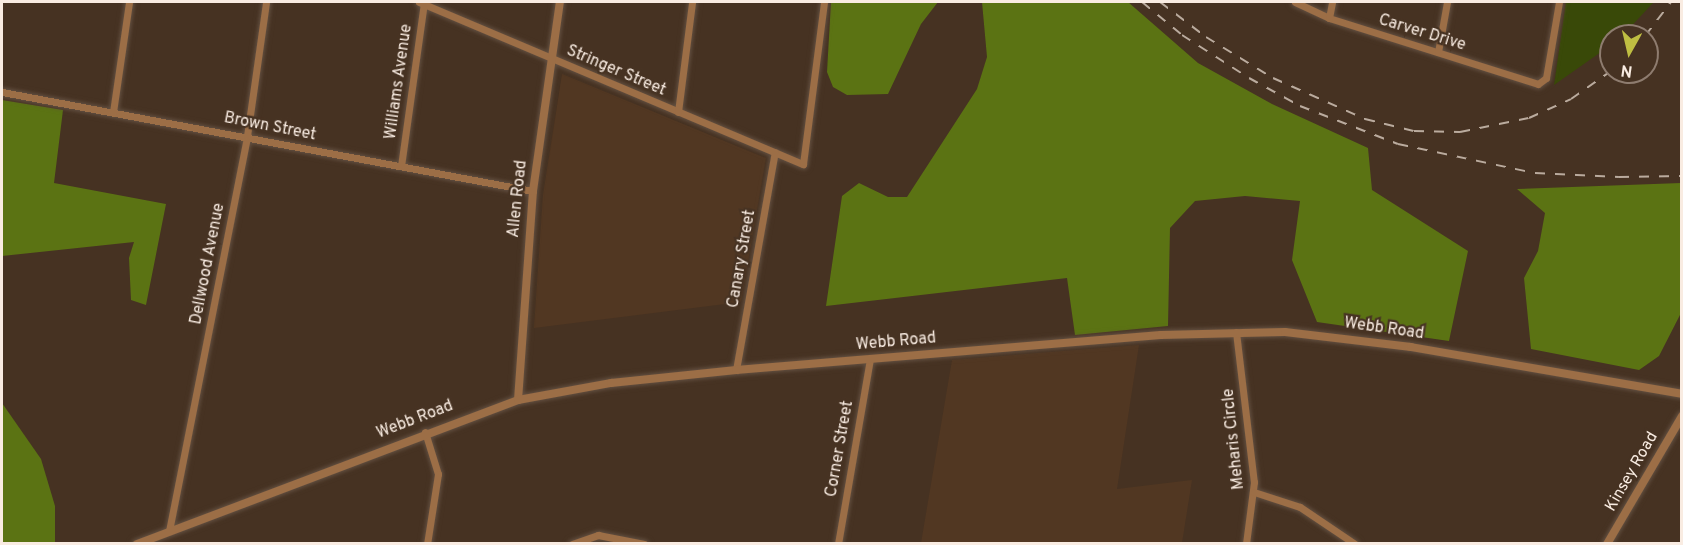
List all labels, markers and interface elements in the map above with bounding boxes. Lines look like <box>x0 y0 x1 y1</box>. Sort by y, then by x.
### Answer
street label: Carver Drive <box>1376 11 1468 55</box>
street label: Williams Avenue <box>381 23 417 141</box>
north arrow <box>1599 24 1659 84</box>
street label: Stringer Street <box>563 41 669 101</box>
text: N <box>1620 59 1634 81</box>
street label: Brown Street <box>222 109 318 145</box>
street label: Allen Road <box>504 159 532 239</box>
street label: Dellwood Avenue <box>187 201 229 327</box>
street label: Canary Street <box>724 208 760 310</box>
street label: Webb Road <box>1343 314 1425 344</box>
street label: Webb Road <box>855 329 937 355</box>
street label: Meharis Circle <box>1219 387 1249 491</box>
street label: Webb Road <box>374 397 456 443</box>
street label: Corner Street <box>822 399 858 499</box>
street label: Kinsey Road <box>1602 429 1662 515</box>

